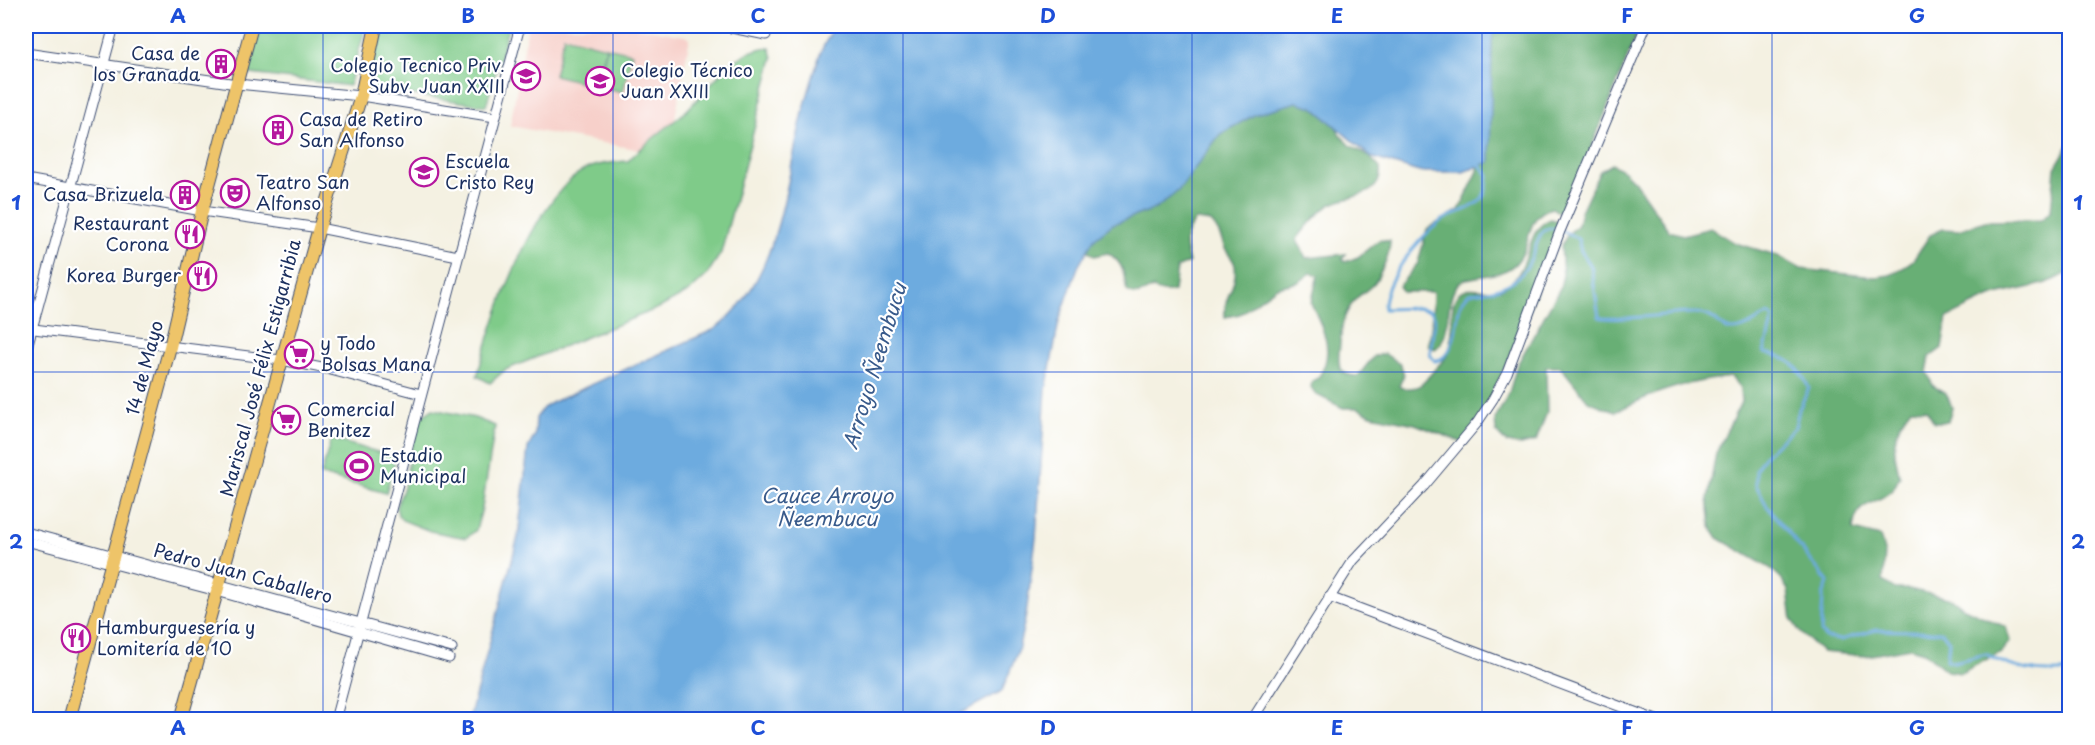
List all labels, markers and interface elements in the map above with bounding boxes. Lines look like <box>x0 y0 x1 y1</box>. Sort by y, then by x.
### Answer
text: A <box>170 0 186 30</box>
text: B <box>461 0 475 30</box>
text: C <box>750 0 766 30</box>
text: D <box>1040 0 1056 30</box>
text: E <box>1331 0 1343 30</box>
text: F <box>1621 0 1633 30</box>
text: G <box>1909 0 1925 30</box>
place label: Casa de los Granada <box>93 39 201 87</box>
building icon: Casa de los Granada <box>205 48 237 80</box>
place label: Colegio Tecnico Priv. Subv. Juan XXIII <box>330 51 505 99</box>
place label: Colegio Técnico Juan XXIII <box>621 56 753 104</box>
school or university icon: Colegio Tecnico Priv. Subv. Juan XXIII <box>510 60 542 92</box>
school or university icon: Colegio Técnico Juan XXIII <box>584 65 616 97</box>
place label: Casa de Retiro San Alfonso <box>299 105 423 153</box>
building icon: Casa de Retiro San Alfonso <box>262 114 294 146</box>
place label: Escuela Cristo Rey <box>445 147 534 195</box>
school or university icon: Escuela Cristo Rey <box>408 156 440 188</box>
place label: Teatro San Alfonso <box>256 168 350 216</box>
theatre icon: Teatro San Alfonso <box>219 177 251 209</box>
building icon: Casa Brizuela <box>169 179 201 211</box>
place label: Casa Brizuela <box>43 180 165 207</box>
text: 1 <box>11 187 21 217</box>
text: 1 <box>2073 187 2083 217</box>
place label: Restaurant Corona <box>73 209 170 257</box>
restaurant icon: Restaurant Corona <box>174 218 206 250</box>
street label: Mariscal José Félix Estigarribia <box>212 236 307 499</box>
restaurant icon: Korea Burger <box>186 260 218 292</box>
place label: Korea Burger <box>66 261 182 288</box>
water label: Arroyo Ñeembucu <box>835 277 914 452</box>
street label: 14 de Mayo <box>118 317 169 418</box>
place label: y Todo Bolsas Mana <box>320 329 432 377</box>
supermarket icon: y Todo Bolsas Mana <box>283 338 315 370</box>
place label: Comercial Benitez <box>307 395 395 443</box>
supermarket icon: Comercial Benitez <box>270 404 302 436</box>
place label: Estadio Municipal <box>380 441 466 489</box>
sports icon: Estadio Municipal <box>343 450 375 482</box>
water label: Cauce Arroyo Ñeembucu <box>761 480 895 533</box>
text: 2 <box>9 526 23 556</box>
text: 2 <box>2071 526 2085 556</box>
street label: Pedro Juan Caballero <box>151 536 336 609</box>
place label: Hamburguesería y Lomitería de 10 <box>97 613 255 661</box>
restaurant icon: Hamburguesería y Lomitería de 10 <box>60 622 92 654</box>
text: A <box>170 712 186 742</box>
text: B <box>461 712 475 742</box>
text: C <box>750 712 766 742</box>
text: D <box>1040 712 1056 742</box>
text: E <box>1331 712 1343 742</box>
text: F <box>1621 712 1633 742</box>
text: G <box>1909 712 1925 742</box>

